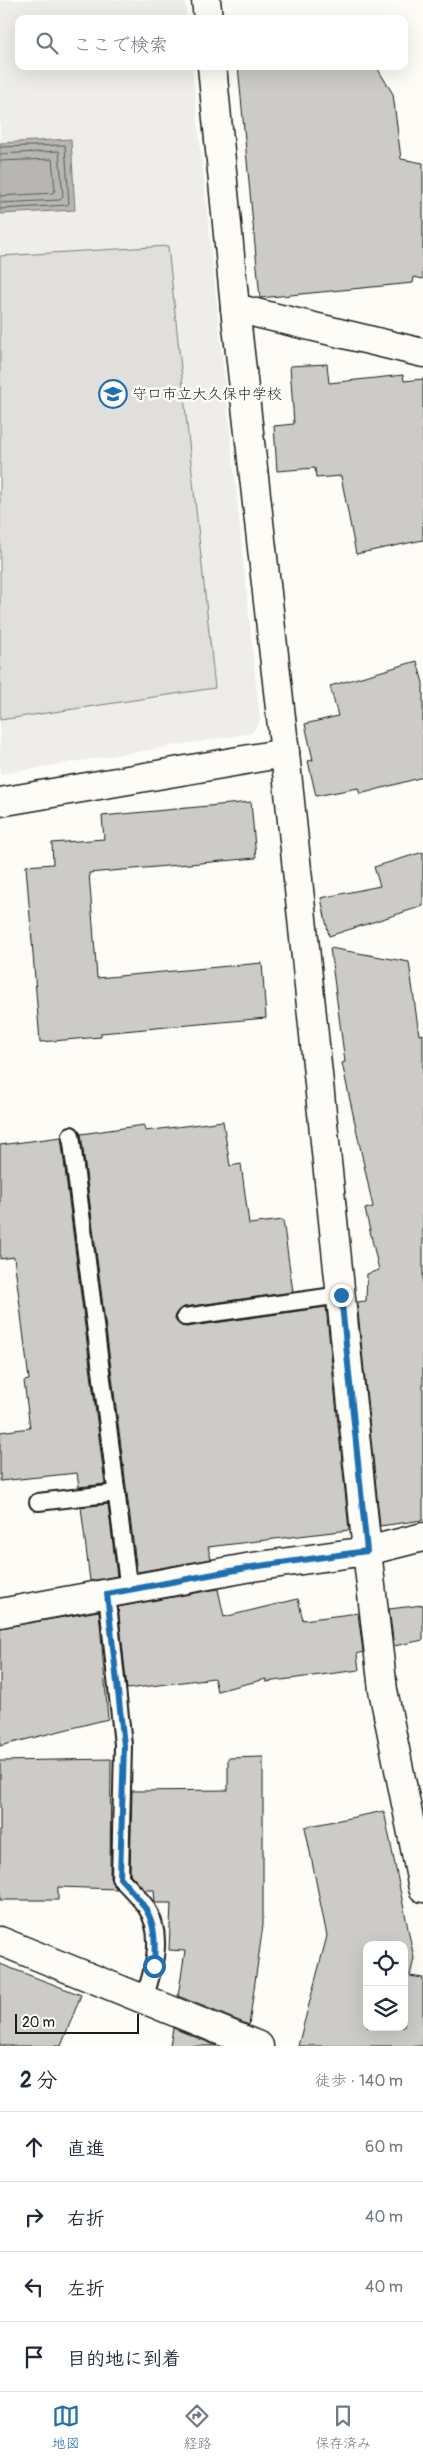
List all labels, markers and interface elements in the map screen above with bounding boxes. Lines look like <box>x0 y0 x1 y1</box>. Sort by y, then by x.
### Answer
search box <box>15 15 408 70</box>
icon: search <box>33 29 61 57</box>
text: ここで検索 <box>73 33 168 57</box>
school or university icon: 守口市立大久保中学校 <box>98 379 128 409</box>
place label: 守口市立大久保中学校 <box>132 385 282 404</box>
route end <box>330 1284 353 1307</box>
map controls <box>363 1941 408 2031</box>
button: locate <box>363 1941 408 1986</box>
route start <box>143 1955 166 1978</box>
button: layers <box>363 1986 408 2031</box>
scale bar <box>15 2011 139 2034</box>
text: 20 m <box>22 2014 55 2031</box>
text: 2 分 <box>20 2067 57 2094</box>
text: 徒歩 · 140 m <box>315 2071 403 2091</box>
icon: ahead <box>20 2133 48 2161</box>
text: 直進 <box>67 2137 105 2161</box>
text: 60 m <box>365 2137 403 2157</box>
icon: right <box>20 2203 48 2231</box>
text: 右折 <box>67 2207 105 2231</box>
text: 40 m <box>365 2207 403 2227</box>
icon: left <box>20 2273 48 2301</box>
text: 左折 <box>67 2277 105 2301</box>
text: 40 m <box>365 2277 403 2297</box>
icon: arrive <box>20 2343 48 2371</box>
text: 目的地に到着 <box>67 2347 181 2371</box>
tab: 地図 <box>52 2402 80 2452</box>
tab: 経路 <box>183 2402 211 2452</box>
tab: 保存済み <box>315 2402 371 2452</box>

